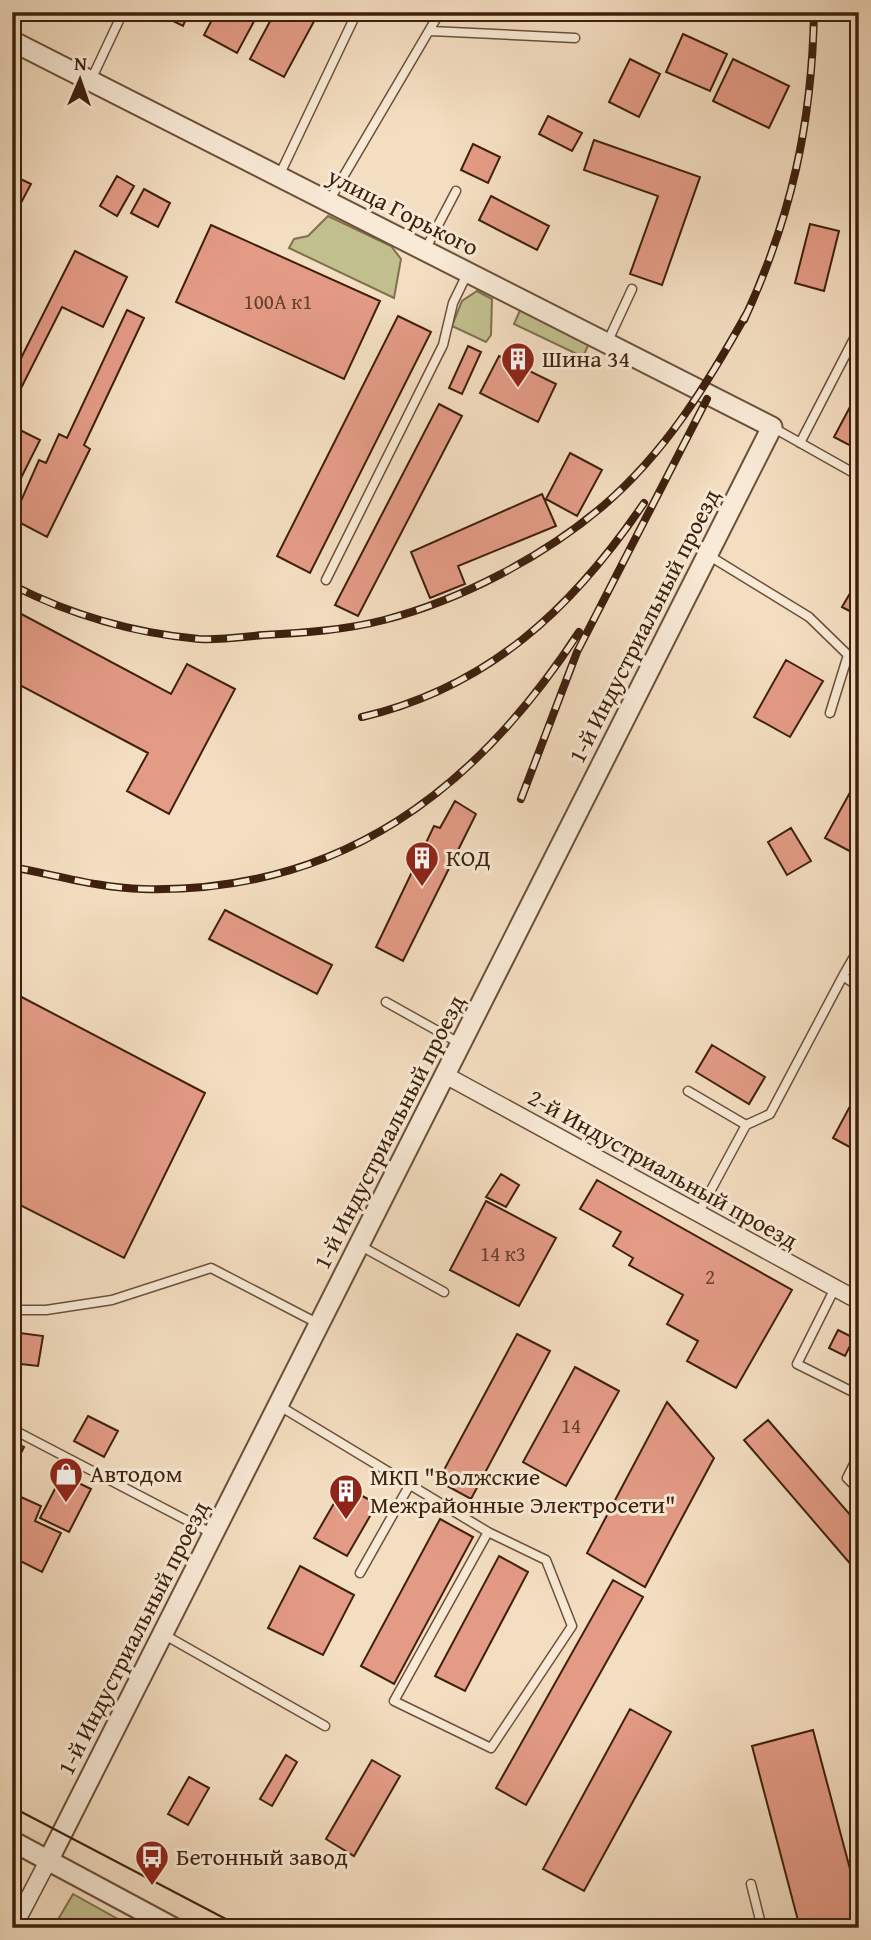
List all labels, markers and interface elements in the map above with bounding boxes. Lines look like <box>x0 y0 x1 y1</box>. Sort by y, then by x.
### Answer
north arrow <box>46 46 116 116</box>
text: N <box>74 49 88 77</box>
street label: улица Горького <box>321 158 485 265</box>
house number: 100А к1 <box>244 286 312 317</box>
building icon: Шина 34 <box>499 340 537 389</box>
place label: Шина 34 <box>542 341 630 376</box>
street label: 1-й Индустриальный проезд <box>559 482 728 769</box>
building icon: КОД <box>403 839 441 888</box>
place label: КОД <box>446 840 491 875</box>
street label: 1-й Индустриальный проезд <box>304 988 473 1275</box>
street label: 2-й Индустриальный проезд <box>522 1080 805 1258</box>
house number: 14 к3 <box>480 1238 526 1269</box>
house number: 2 <box>705 1261 715 1292</box>
house number: 14 <box>561 1410 581 1441</box>
shop icon: Автодом <box>47 1455 85 1504</box>
place label: Автодом <box>90 1456 183 1491</box>
place label: МКП "Волжские Межрайонные Электросети" <box>370 1459 676 1522</box>
building icon: МКП "Волжские Межрайонные Электросети" <box>327 1472 365 1521</box>
street label: 1-й Индустриальный проезд <box>48 1494 217 1781</box>
bus stop icon: Бетонный завод <box>133 1838 171 1887</box>
place label: Бетонный завод <box>176 1839 348 1874</box>

